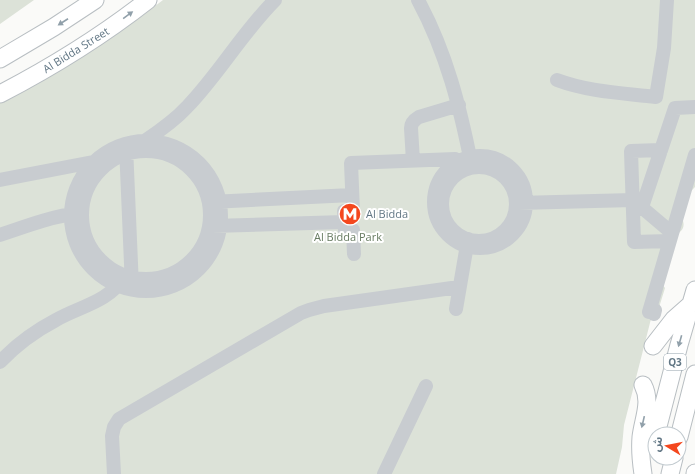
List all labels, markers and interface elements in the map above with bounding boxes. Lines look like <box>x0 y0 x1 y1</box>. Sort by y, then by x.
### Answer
one-way arrow <box>123 11 134 19</box>
one-way arrow <box>57 18 69 25</box>
street label: Al Bidda Street <box>40 23 112 76</box>
metro station icon: Al Bidda <box>337 201 363 227</box>
place label: Al Bidda <box>366 206 408 221</box>
park label: Al Bidda Park <box>314 229 382 244</box>
one-way arrow <box>677 335 683 347</box>
road number: Q3 <box>664 354 686 370</box>
one-way arrow <box>640 416 646 429</box>
north arrow <box>647 426 687 466</box>
text: ش <box>648 435 665 453</box>

